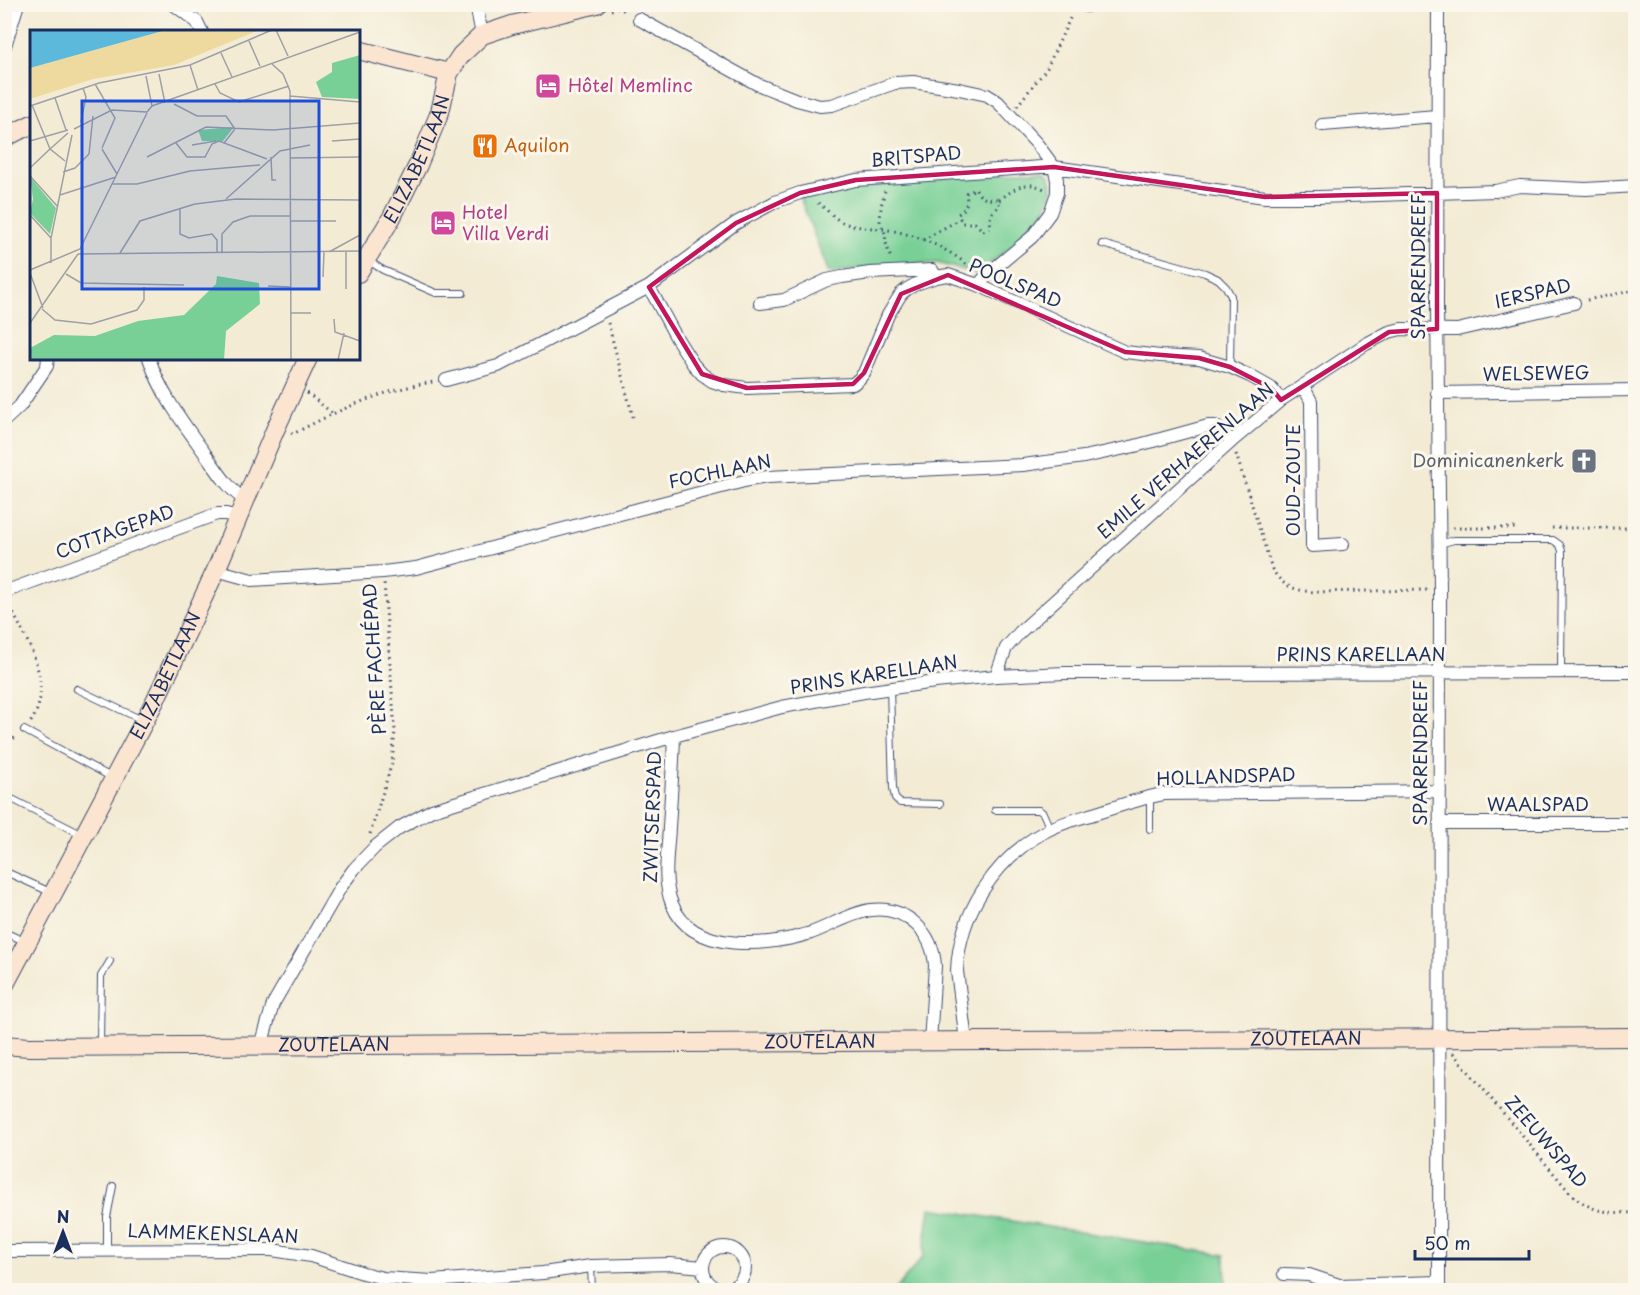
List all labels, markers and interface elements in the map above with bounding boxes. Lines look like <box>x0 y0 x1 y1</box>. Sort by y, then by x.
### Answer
inset map <box>30 30 360 360</box>
hotel icon: Hôtel Memlinc <box>533 71 563 101</box>
place label: Hôtel Memlinc <box>568 71 693 98</box>
street label: ELIZABETLAAN <box>376 92 456 228</box>
restaurant icon: Aquilon <box>470 131 500 161</box>
place label: Aquilon <box>504 131 570 158</box>
street label: BRITSPAD <box>869 138 963 173</box>
street label: SPARRENDREEF <box>1404 194 1431 340</box>
place label: Hotel Villa Verdi <box>462 198 549 246</box>
hotel icon: Hotel Villa Verdi <box>428 208 458 238</box>
street label: POOLSPAD <box>965 251 1066 314</box>
street label: IERSPAD <box>1492 271 1574 314</box>
street label: WELSEWEG <box>1482 358 1590 387</box>
street label: EMILE VERHAERENLAAN <box>1091 375 1279 544</box>
street label: OUD-ZOUTE <box>1279 424 1306 536</box>
place label: Dominicanenkerk <box>1412 446 1564 473</box>
church icon: Dominicanenkerk <box>1569 446 1599 476</box>
street label: FOCHLAAN <box>666 447 773 495</box>
street label: COTTAGEPAD <box>51 497 178 565</box>
street label: PÈRE FACHÉPAD <box>355 582 392 736</box>
street label: ELIZABETLAAN <box>122 607 207 744</box>
street label: PRINS KARELLAAN <box>1276 640 1446 667</box>
street label: PRINS KARELLAAN <box>788 647 959 700</box>
street label: SPARRENDREEF <box>1406 680 1433 826</box>
street label: ZWITSERSPAD <box>636 751 667 883</box>
street label: HOLLANDSPAD <box>1156 760 1296 791</box>
street label: WAALSPAD <box>1487 790 1589 817</box>
street label: ZOUTELAAN <box>1250 1024 1362 1051</box>
street label: ZOUTELAAN <box>764 1027 876 1054</box>
street label: ZOUTELAAN <box>278 1030 390 1057</box>
street label: ZEEUWSPAD <box>1499 1089 1595 1193</box>
north arrow <box>33 1202 93 1262</box>
text: N <box>57 1204 69 1228</box>
street label: LAMMEKENSLAAN <box>127 1216 299 1249</box>
scale bar <box>1415 1223 1529 1261</box>
text: 50 m <box>1424 1229 1471 1256</box>

